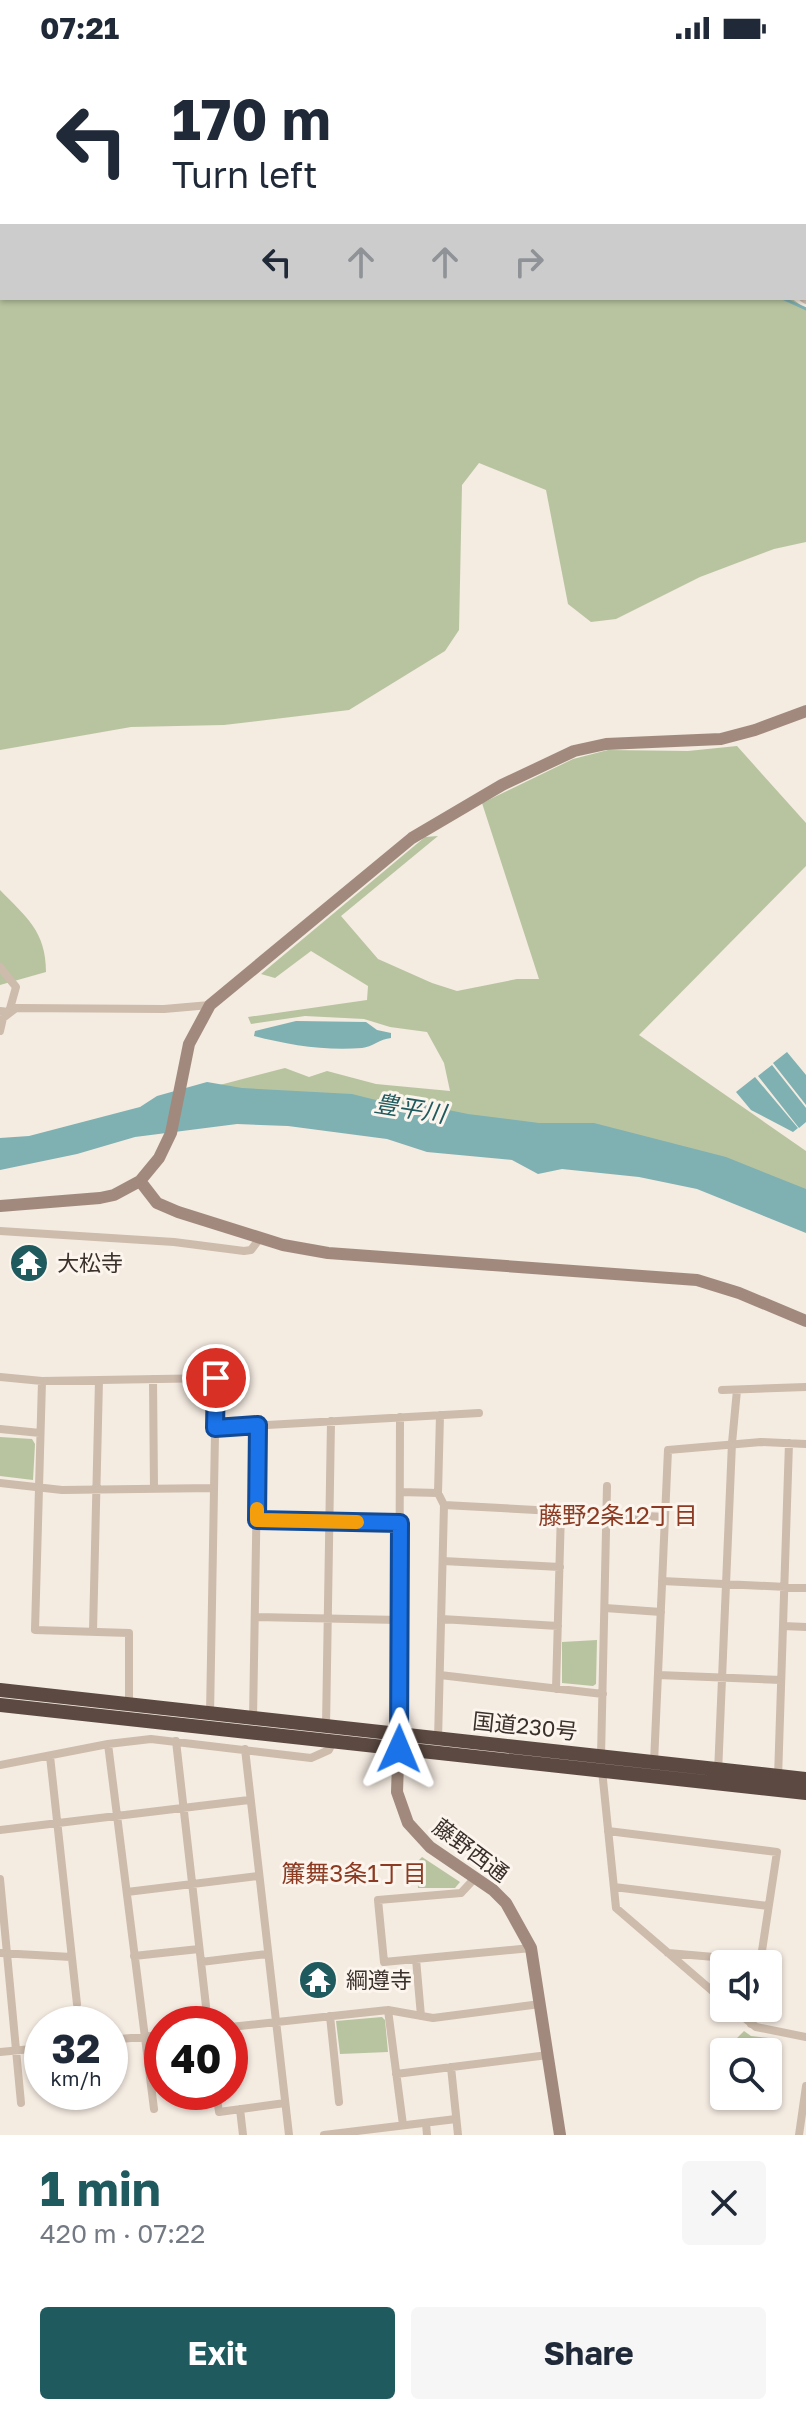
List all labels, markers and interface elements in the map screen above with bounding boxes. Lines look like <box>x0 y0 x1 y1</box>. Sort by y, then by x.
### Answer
text: 07:21 <box>40 10 119 46</box>
text: 170 m <box>172 85 331 152</box>
icon: left <box>40 88 144 192</box>
text: Turn left <box>172 153 318 196</box>
icon: left <box>255 240 299 284</box>
icon: ahead <box>339 240 383 284</box>
icon: ahead <box>423 240 467 284</box>
icon: right <box>507 240 551 284</box>
water label: 豊平川 <box>372 1088 451 1128</box>
temple icon: 大松寺 <box>8 1242 50 1284</box>
place label: 大松寺 <box>57 1249 123 1276</box>
pin <box>182 1344 250 1412</box>
icon: arrive <box>194 1356 238 1400</box>
district label: 藤野2条12丁目 <box>538 1500 698 1529</box>
position arrow <box>357 1707 441 1791</box>
street label: 国道230号 <box>471 1707 579 1744</box>
street label: 藤野西通 <box>428 1812 515 1887</box>
district label: 簾舞3条1丁目 <box>281 1858 427 1887</box>
map controls <box>710 1950 782 2110</box>
button: sound <box>710 1950 782 2022</box>
temple icon: 綱遵寺 <box>297 1959 339 2001</box>
place label: 綱遵寺 <box>346 1966 412 1993</box>
speed limit sign: 40 <box>144 2006 248 2110</box>
text: 32 <box>52 2024 100 2072</box>
button: search <box>710 2038 782 2110</box>
text: km/h <box>51 2066 101 2090</box>
text: 1 min <box>40 2159 161 2217</box>
button: close <box>682 2161 766 2245</box>
text: 420 m · 07:22 <box>40 2218 205 2249</box>
button: Exit <box>40 2307 395 2399</box>
button: Share <box>411 2307 766 2399</box>

